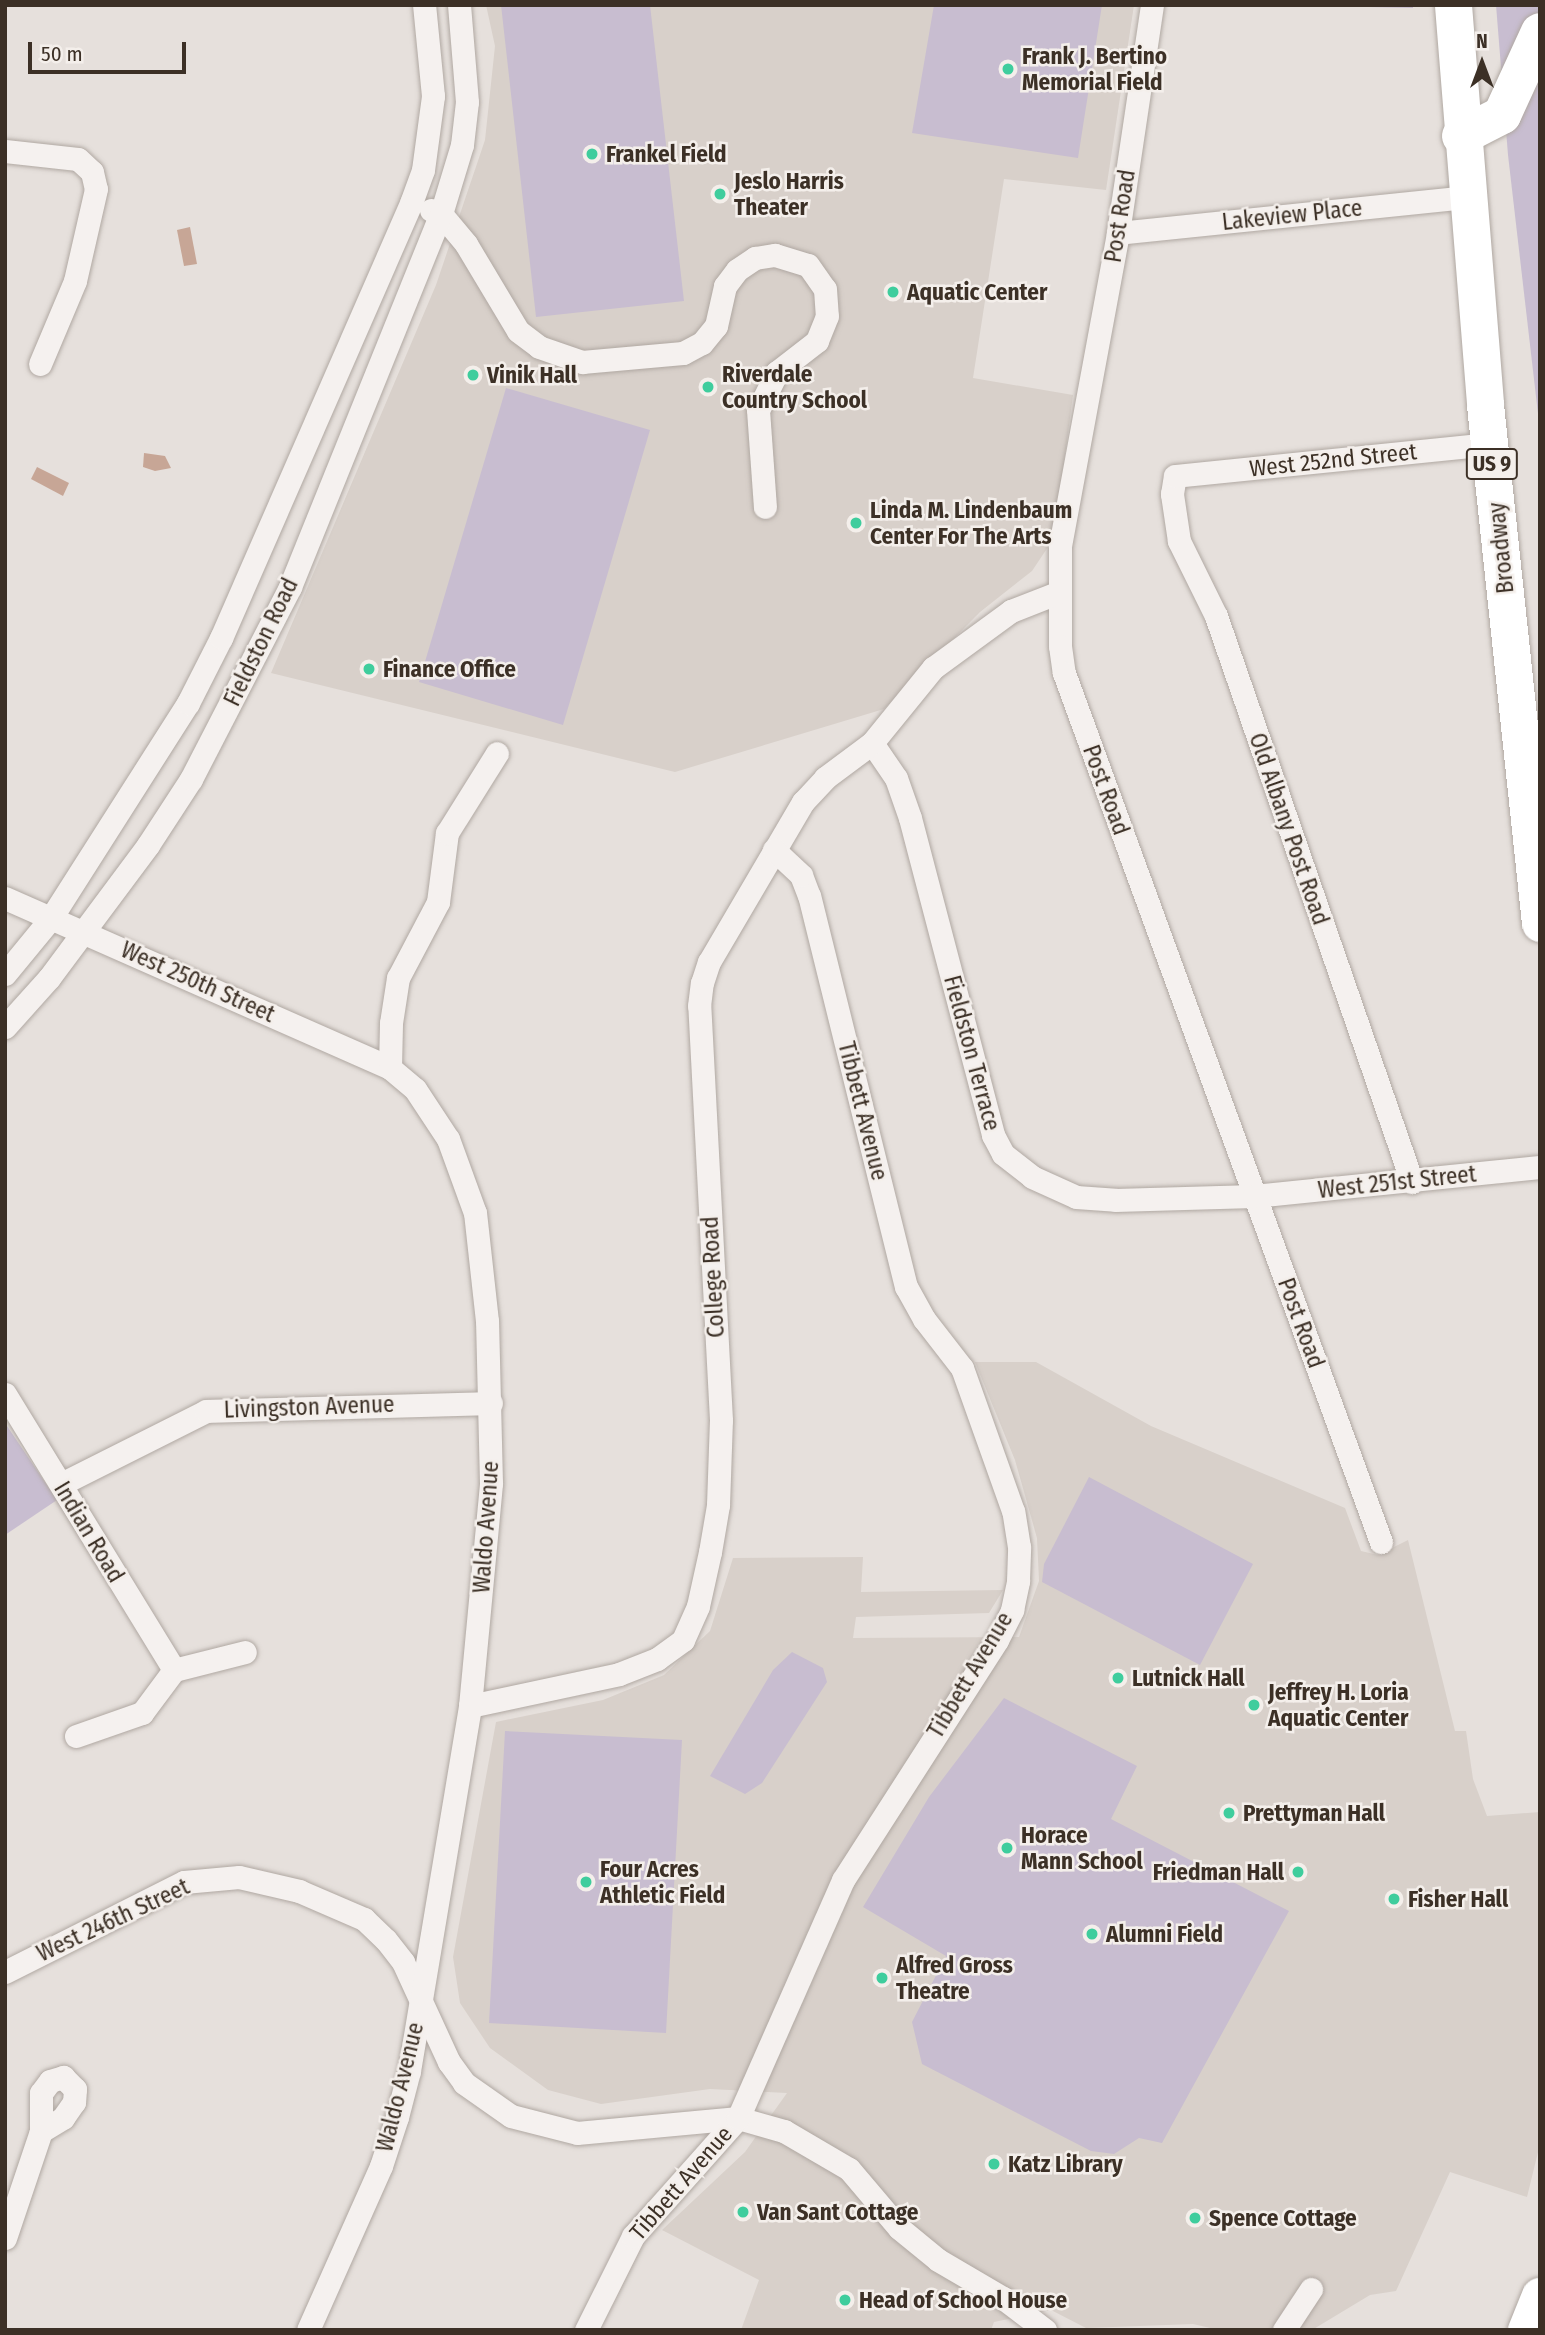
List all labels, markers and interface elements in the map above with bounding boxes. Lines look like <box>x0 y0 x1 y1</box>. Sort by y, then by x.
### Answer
scale bar <box>32 28 189 72</box>
north arrow <box>1447 28 1517 98</box>
text: N <box>1476 30 1488 53</box>
text: 50 m <box>41 41 83 67</box>
place label: Frank J. Bertino Memorial Field <box>1022 42 1167 96</box>
marker: Frank J. Bertino Memorial Field <box>1000 61 1016 77</box>
place label: Frankel Field <box>606 140 727 168</box>
marker: Frankel Field <box>584 146 600 162</box>
place label: Jeslo Harris Theater <box>734 167 844 221</box>
street label: Post Road <box>1099 167 1141 265</box>
marker: Jeslo Harris Theater <box>712 186 728 202</box>
street label: Lakeview Place <box>1221 194 1363 236</box>
place label: Aquatic Center <box>907 278 1047 306</box>
marker: Aquatic Center <box>885 284 901 300</box>
place label: Riverdale Country School <box>722 360 867 414</box>
place label: Vinik Hall <box>487 361 577 389</box>
marker: Vinik Hall <box>465 367 481 383</box>
marker: Riverdale Country School <box>700 379 716 395</box>
street label: West 252nd Street <box>1248 437 1418 483</box>
road number: US 9 <box>1466 447 1518 482</box>
place label: Linda M. Lindenbaum Center For The Arts <box>870 496 1072 550</box>
street label: Broadway <box>1482 501 1520 595</box>
marker: Linda M. Lindenbaum Center For The Arts <box>848 515 864 531</box>
street label: Fieldston Road <box>218 573 304 711</box>
place label: Finance Office <box>383 655 516 683</box>
marker: Finance Office <box>361 661 377 677</box>
street label: Old Albany Post Road <box>1243 729 1335 929</box>
street label: Post Road <box>1077 741 1135 839</box>
street label: West 250th Street <box>117 936 279 1028</box>
street label: Fieldston Terrace <box>938 972 1006 1134</box>
street label: Tibbett Avenue <box>832 1039 894 1183</box>
street label: West 251st Street <box>1317 1160 1477 1204</box>
street label: College Road <box>696 1216 730 1338</box>
street label: Post Road <box>1272 1274 1330 1372</box>
street label: Livingston Avenue <box>223 1390 395 1424</box>
street label: Waldo Avenue <box>468 1460 504 1594</box>
street label: Indian Road <box>48 1477 130 1587</box>
street label: Tibbett Avenue <box>922 1607 1018 1743</box>
place label: Lutnick Hall <box>1132 1664 1245 1692</box>
marker: Lutnick Hall <box>1110 1670 1126 1686</box>
place label: Jeffrey H. Loria Aquatic Center <box>1268 1678 1409 1732</box>
marker: Jeffrey H. Loria Aquatic Center <box>1246 1697 1262 1713</box>
place label: Prettyman Hall <box>1243 1799 1385 1827</box>
marker: Prettyman Hall <box>1221 1805 1237 1821</box>
place label: Horace Mann School <box>1021 1821 1143 1875</box>
marker: Horace Mann School <box>999 1840 1015 1856</box>
place label: Four Acres Athletic Field <box>600 1855 725 1909</box>
place label: Friedman Hall <box>1153 1858 1284 1886</box>
marker: Friedman Hall <box>1290 1864 1306 1880</box>
street label: West 246th Street <box>32 1873 194 1967</box>
marker: Four Acres Athletic Field <box>578 1874 594 1890</box>
place label: Fisher Hall <box>1408 1885 1508 1913</box>
marker: Fisher Hall <box>1386 1891 1402 1907</box>
place label: Alumni Field <box>1106 1920 1223 1948</box>
marker: Alumni Field <box>1084 1926 1100 1942</box>
place label: Alfred Gross Theatre <box>896 1951 1013 2005</box>
marker: Alfred Gross Theatre <box>874 1970 890 1986</box>
street label: Waldo Avenue <box>371 2019 429 2155</box>
street label: Tibbett Avenue <box>624 2120 738 2246</box>
place label: Katz Library <box>1008 2150 1123 2178</box>
marker: Katz Library <box>986 2156 1002 2172</box>
place label: Van Sant Cottage <box>757 2198 918 2226</box>
marker: Van Sant Cottage <box>735 2204 751 2220</box>
place label: Spence Cottage <box>1209 2204 1357 2232</box>
marker: Spence Cottage <box>1187 2210 1203 2226</box>
place label: Head of School House <box>859 2286 1067 2314</box>
marker: Head of School House <box>837 2292 853 2308</box>

